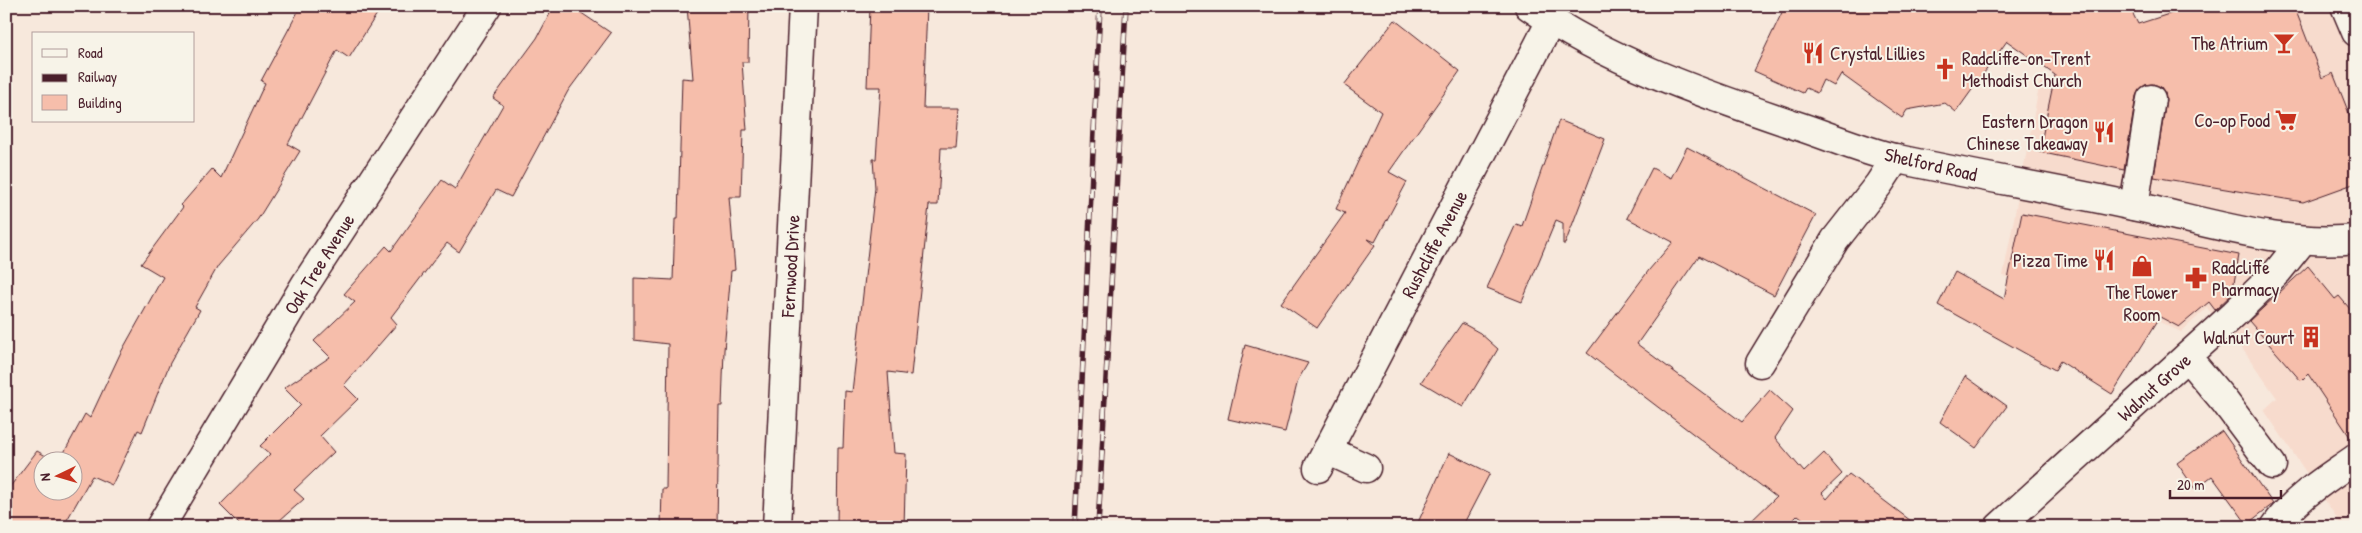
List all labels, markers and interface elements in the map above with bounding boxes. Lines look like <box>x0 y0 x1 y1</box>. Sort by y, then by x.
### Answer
place label: The Atrium <box>2191 30 2268 56</box>
bar icon: The Atrium <box>2271 30 2297 56</box>
legend <box>32 32 195 122</box>
restaurant icon: Crystal Lillies <box>1800 40 1826 66</box>
place label: Crystal Lillies <box>1830 40 1925 66</box>
text: Road <box>78 42 103 63</box>
place label: Radcliffe-on-Trent Methodist Church <box>1962 45 2091 93</box>
church icon: Radcliffe-on-Trent Methodist Church <box>1932 56 1958 82</box>
text: Railway <box>78 66 117 87</box>
text: Building <box>78 92 122 113</box>
place label: Co-op Food <box>2194 107 2271 133</box>
supermarket icon: Co-op Food <box>2273 107 2299 133</box>
place label: Eastern Dragon Chinese Takeaway <box>1966 108 2088 156</box>
restaurant icon: Eastern Dragon Chinese Takeaway <box>2091 119 2117 145</box>
street label: Shelford Road <box>1882 141 1980 187</box>
street label: Rushcliffe Avenue <box>1395 185 1473 302</box>
street label: Oak Tree Avenue <box>278 208 361 319</box>
street label: Fernwood Drive <box>774 214 806 319</box>
place label: Pizza Time <box>2013 247 2088 273</box>
restaurant icon: Pizza Time <box>2091 247 2117 273</box>
shop icon: The Flower Room <box>2129 253 2155 279</box>
place label: Radcliffe Pharmacy <box>2212 254 2280 302</box>
pharmacy icon: Radcliffe Pharmacy <box>2183 265 2209 291</box>
place label: The Flower Room <box>2106 279 2179 327</box>
place label: Walnut Court <box>2203 324 2294 350</box>
building icon: Walnut Court <box>2298 324 2324 350</box>
street label: Walnut Grove <box>2112 347 2197 427</box>
north arrow <box>32 450 82 500</box>
scale bar <box>2170 468 2281 500</box>
text: N <box>35 472 54 482</box>
text: 20 m <box>2177 474 2204 495</box>

